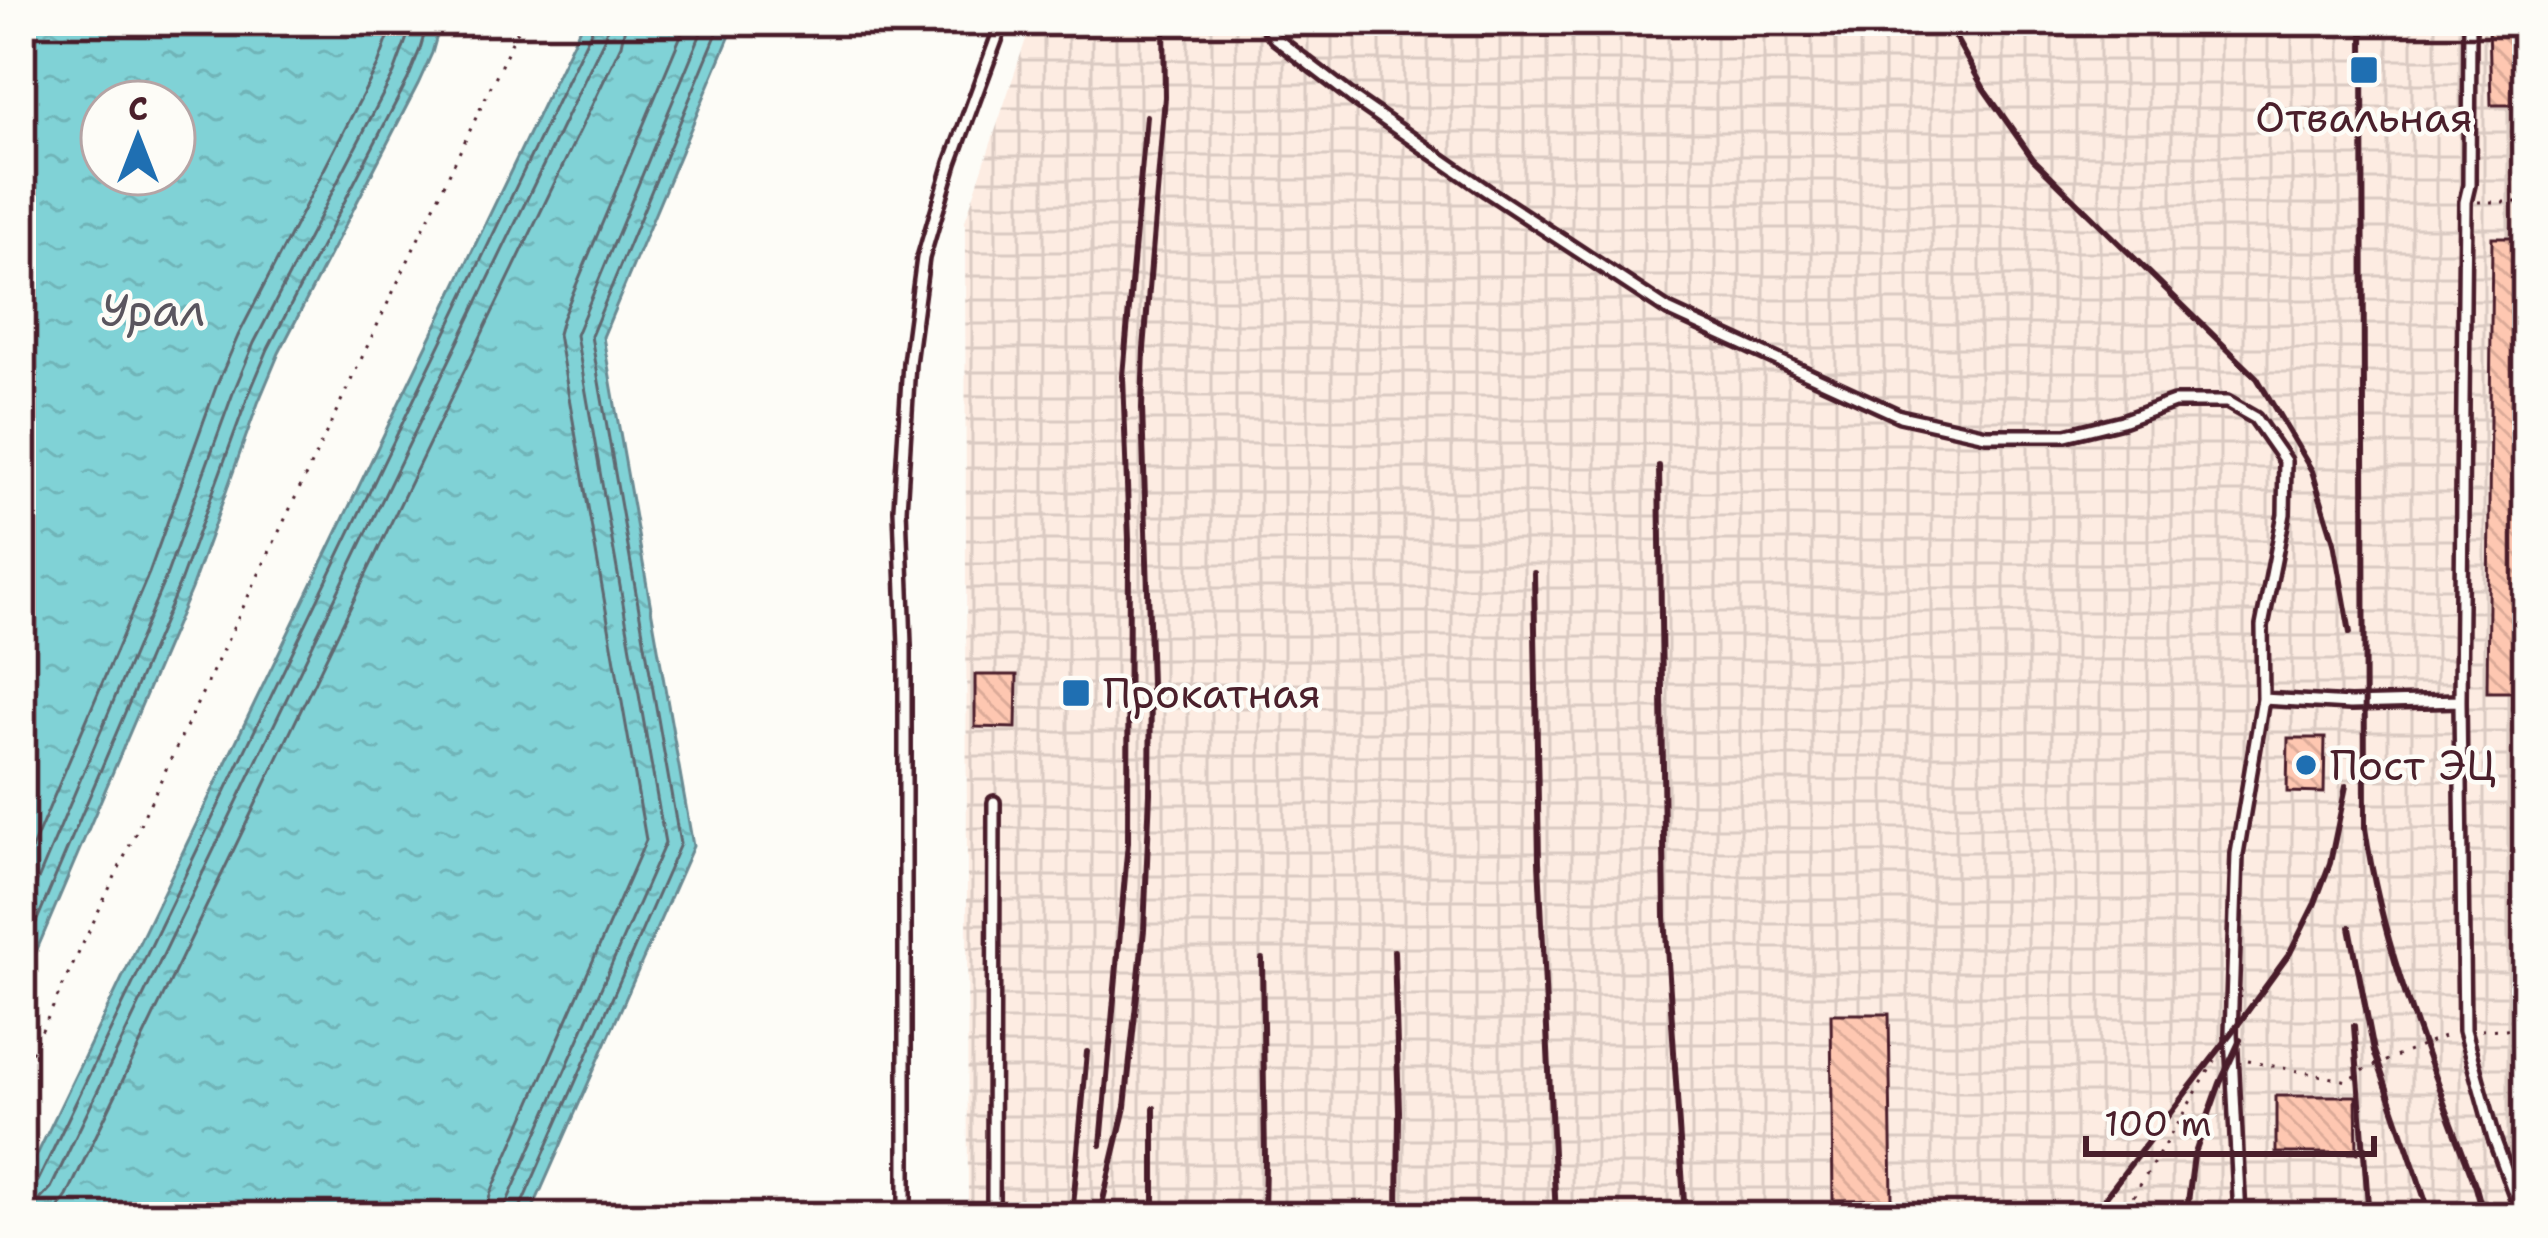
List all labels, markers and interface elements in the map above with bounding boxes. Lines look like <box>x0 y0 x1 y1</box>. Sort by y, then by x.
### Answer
marker: Отвальная <box>2348 54 2380 86</box>
north arrow <box>78 78 198 198</box>
text: С <box>128 86 148 131</box>
place label: Отвальная <box>2255 89 2473 145</box>
water label: Урал <box>100 280 206 340</box>
place label: Прокатная <box>1103 665 1321 721</box>
marker: Прокатная <box>1060 677 1092 709</box>
place label: Пост ЭЦ <box>2330 737 2496 793</box>
marker: Пост ЭЦ <box>2293 752 2319 778</box>
scale bar <box>2086 1082 2374 1156</box>
text: 100 m <box>2104 1099 2212 1148</box>

